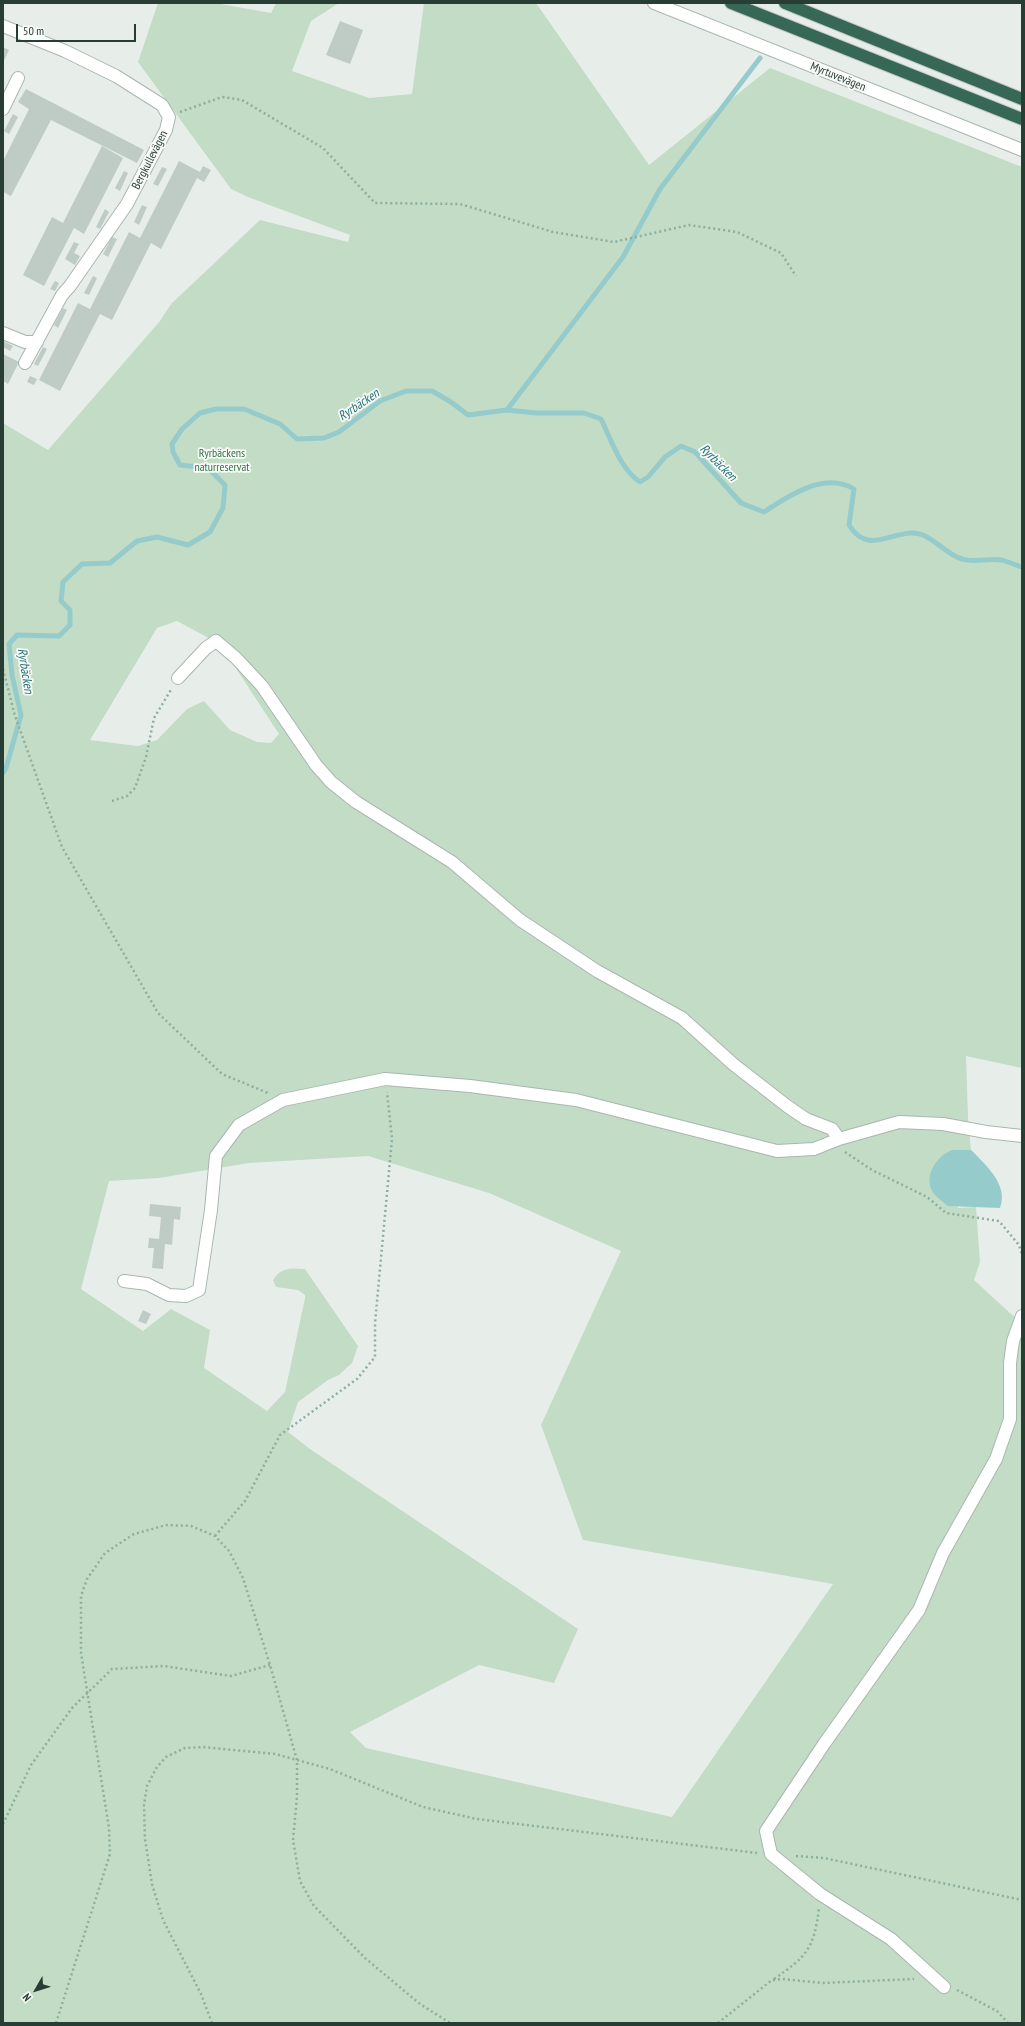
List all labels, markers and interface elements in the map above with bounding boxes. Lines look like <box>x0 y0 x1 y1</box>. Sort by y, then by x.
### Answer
scale bar <box>18 16 138 42</box>
text: 50 m <box>23 23 44 38</box>
street label: Myrtuvevägen <box>808 59 868 95</box>
street label: Bergkullevägen <box>129 128 171 192</box>
water label: Ryrbäcken <box>336 386 382 424</box>
water label: Ryrbäcken <box>696 441 740 485</box>
park label: Ryrbäckens naturreservat <box>194 447 250 475</box>
water label: Ryrbäcken <box>14 647 36 695</box>
north arrow <box>16 1970 56 2010</box>
text: N <box>19 1991 34 2004</box>

